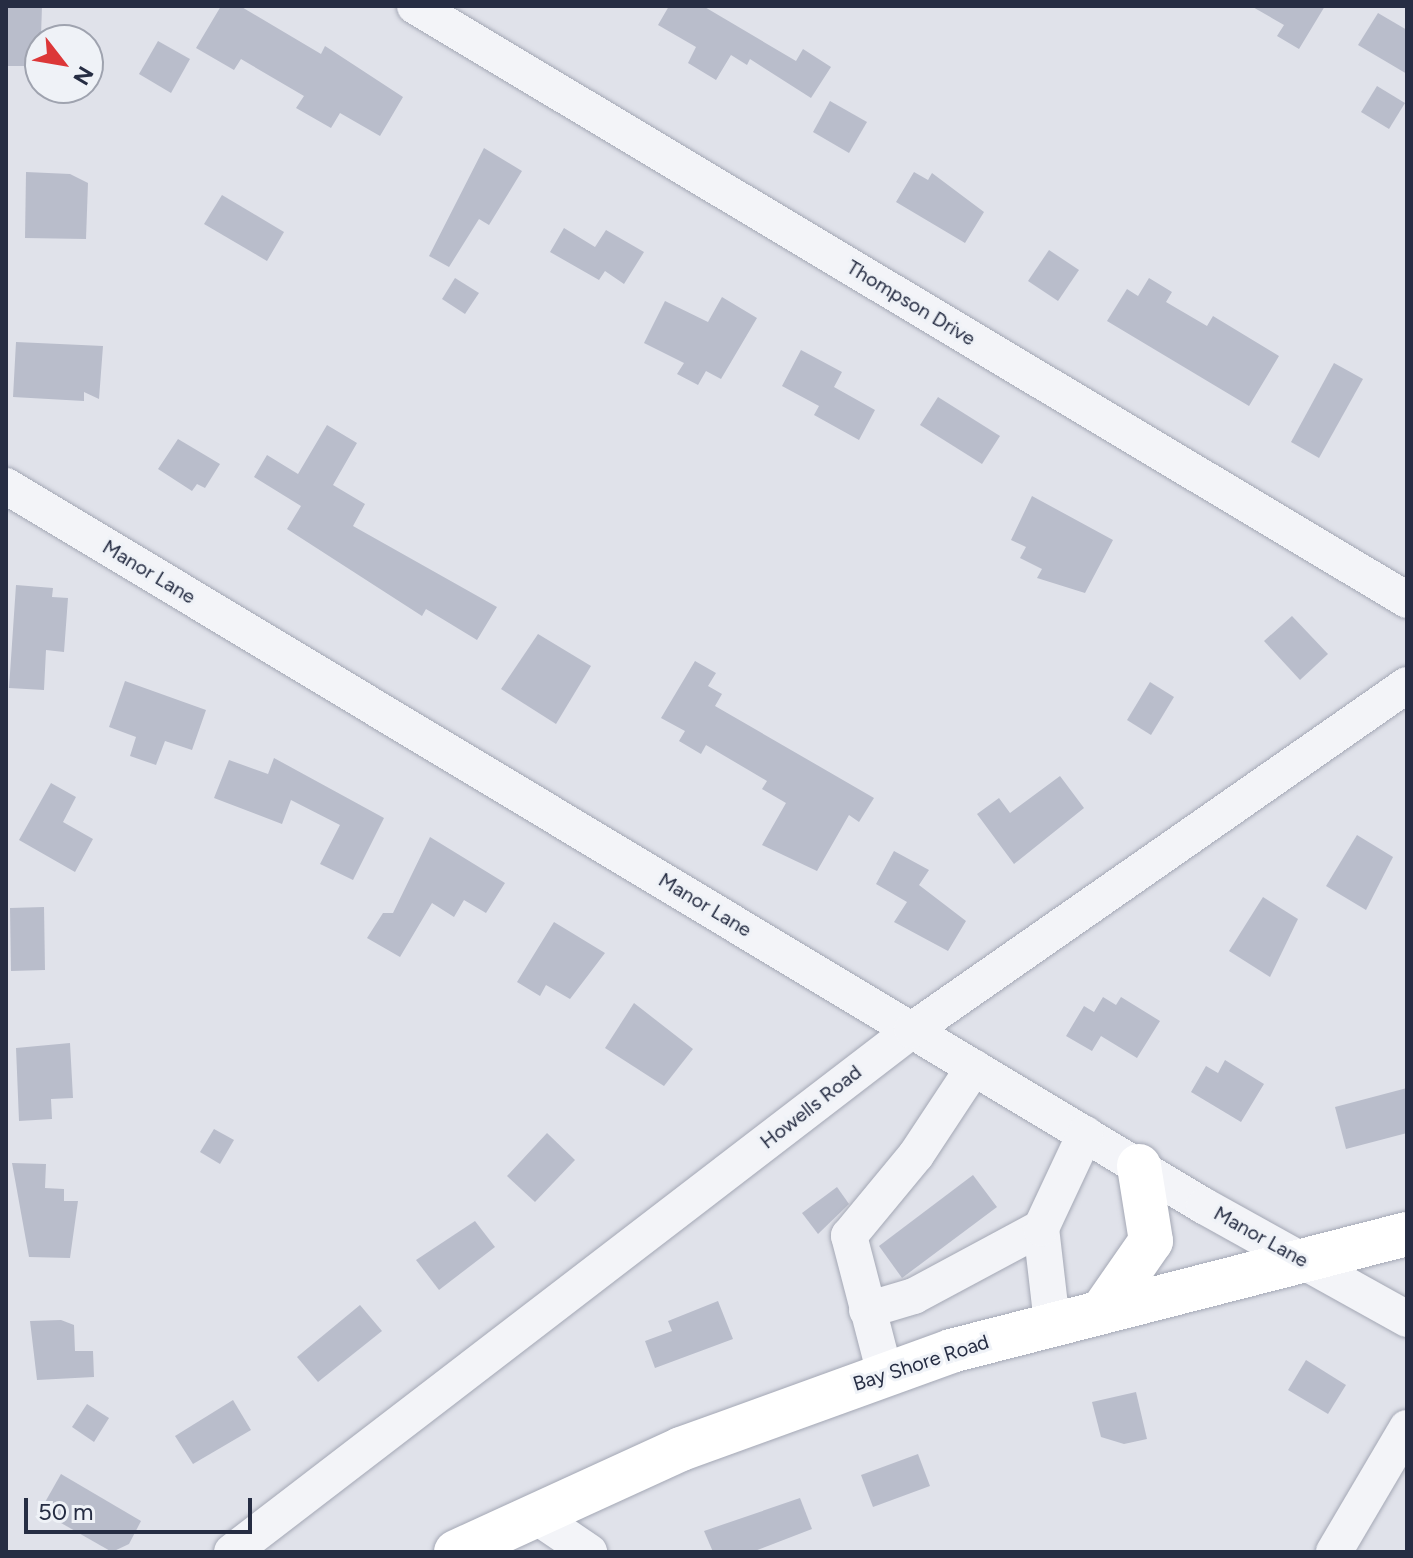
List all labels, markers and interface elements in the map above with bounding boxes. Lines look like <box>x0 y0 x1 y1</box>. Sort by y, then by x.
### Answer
north arrow <box>24 24 104 104</box>
text: N <box>67 61 99 90</box>
street label: Thompson Drive <box>842 255 980 351</box>
street label: Manor Lane <box>98 535 200 609</box>
street label: Manor Lane <box>654 868 756 942</box>
street label: Howells Road <box>756 1060 866 1154</box>
street label: Manor Lane <box>1210 1201 1312 1273</box>
street label: Bay Shore Road <box>850 1330 992 1396</box>
scale bar <box>28 1482 256 1532</box>
text: 50 m <box>38 1497 94 1526</box>

